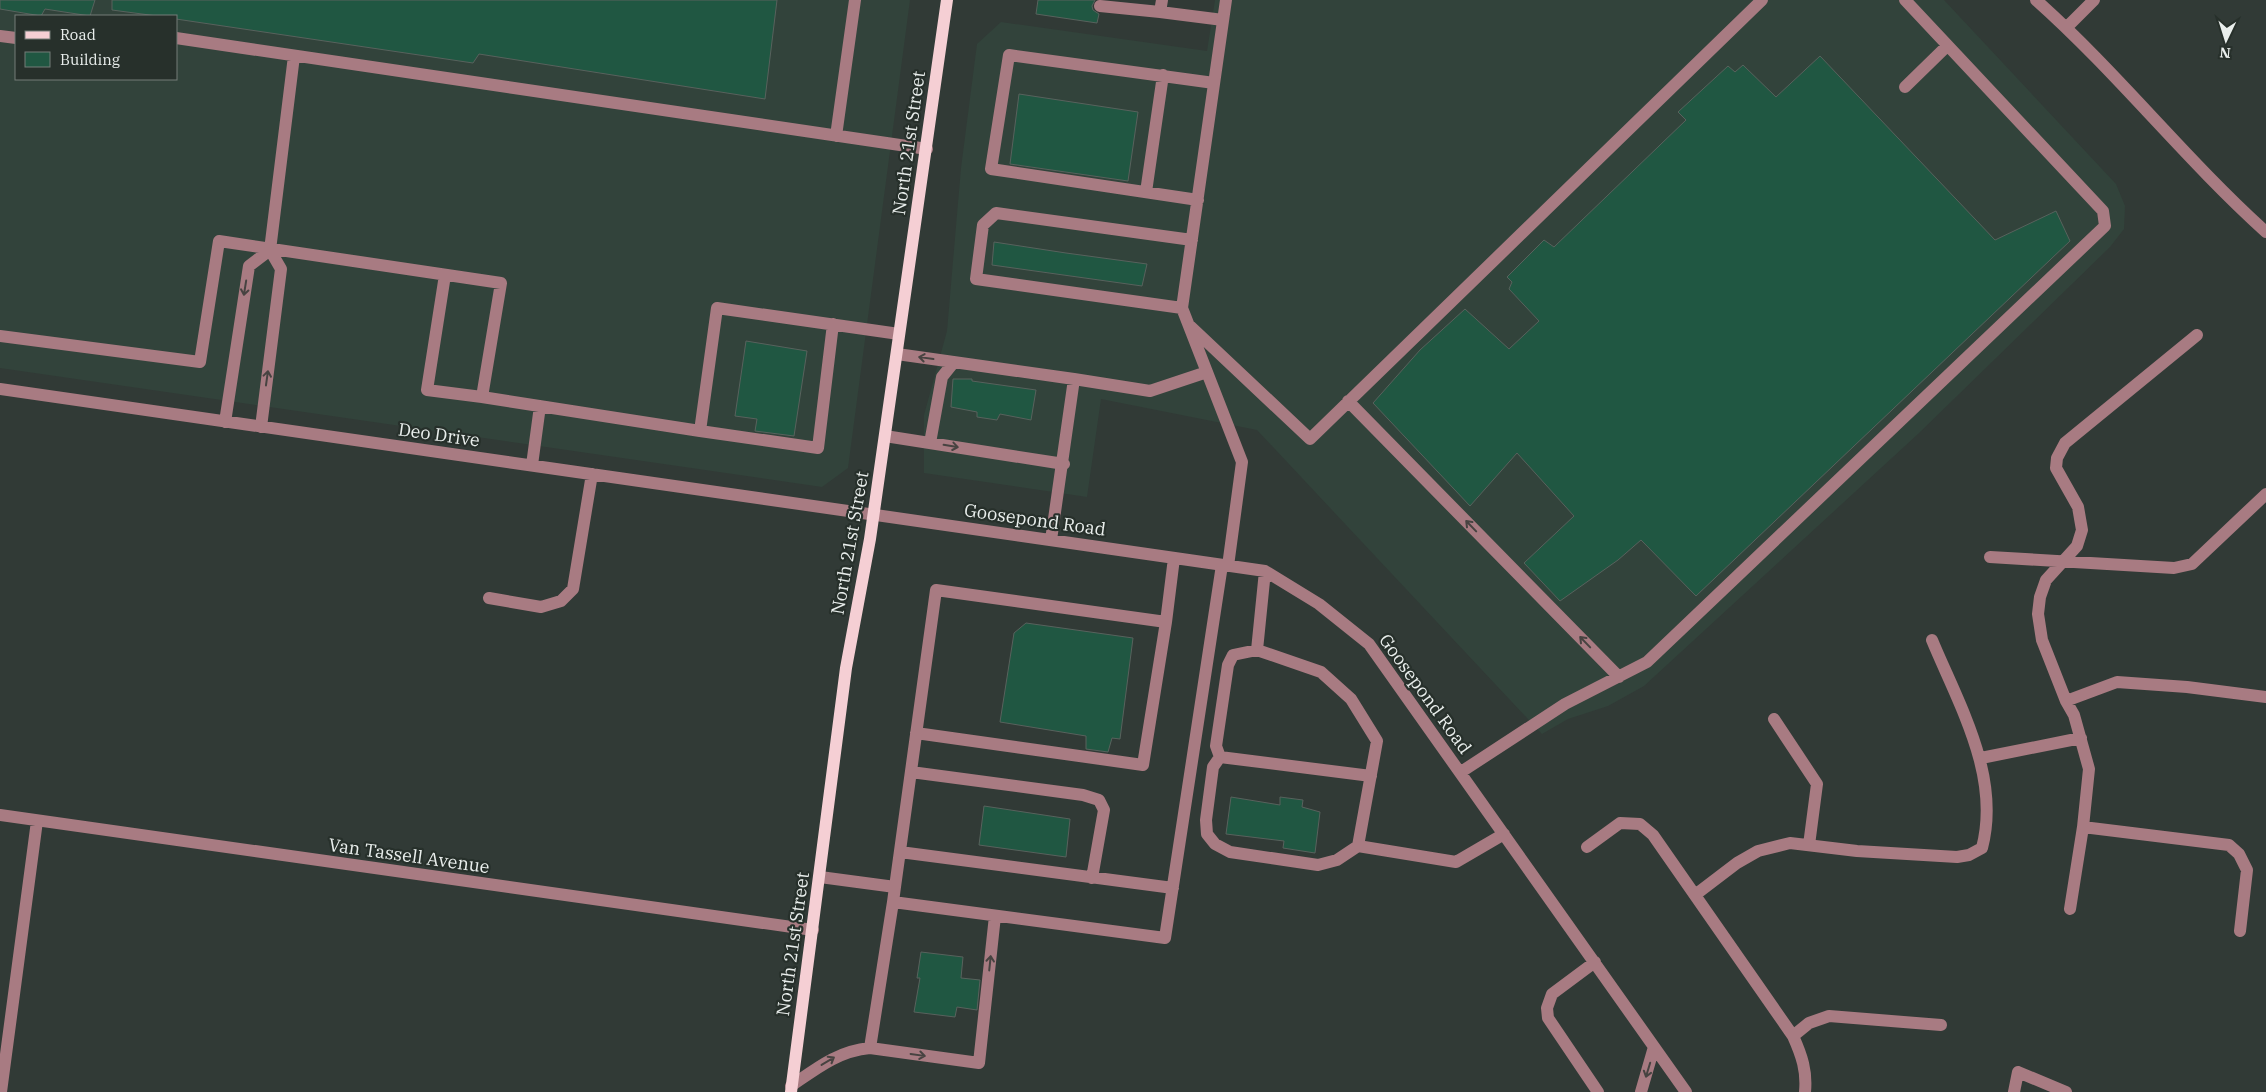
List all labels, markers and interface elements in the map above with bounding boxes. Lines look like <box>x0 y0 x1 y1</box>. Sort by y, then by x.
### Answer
legend <box>15 15 178 80</box>
north arrow <box>2201 15 2251 65</box>
text: Road <box>60 25 96 44</box>
text: N <box>2219 44 2231 62</box>
text: Building <box>60 50 120 69</box>
street label: North 21st Street <box>887 69 930 216</box>
one-way arrow <box>240 280 250 296</box>
one-way arrow <box>918 353 934 363</box>
one-way arrow <box>262 371 272 387</box>
street label: Deo Drive <box>397 417 481 452</box>
one-way arrow <box>942 442 958 452</box>
street label: North 21st Street <box>826 469 873 616</box>
street label: Goosepond Road <box>963 498 1107 541</box>
one-way arrow <box>1465 520 1477 532</box>
street label: Goosepond Road <box>1374 629 1477 758</box>
one-way arrow <box>1579 636 1591 648</box>
street label: Van Tassell Avenue <box>327 833 491 878</box>
street label: North 21st Street <box>771 870 814 1017</box>
one-way arrow <box>985 955 995 971</box>
one-way arrow <box>910 1050 926 1060</box>
one-way arrow <box>820 1056 834 1066</box>
one-way arrow <box>1642 1061 1652 1077</box>

